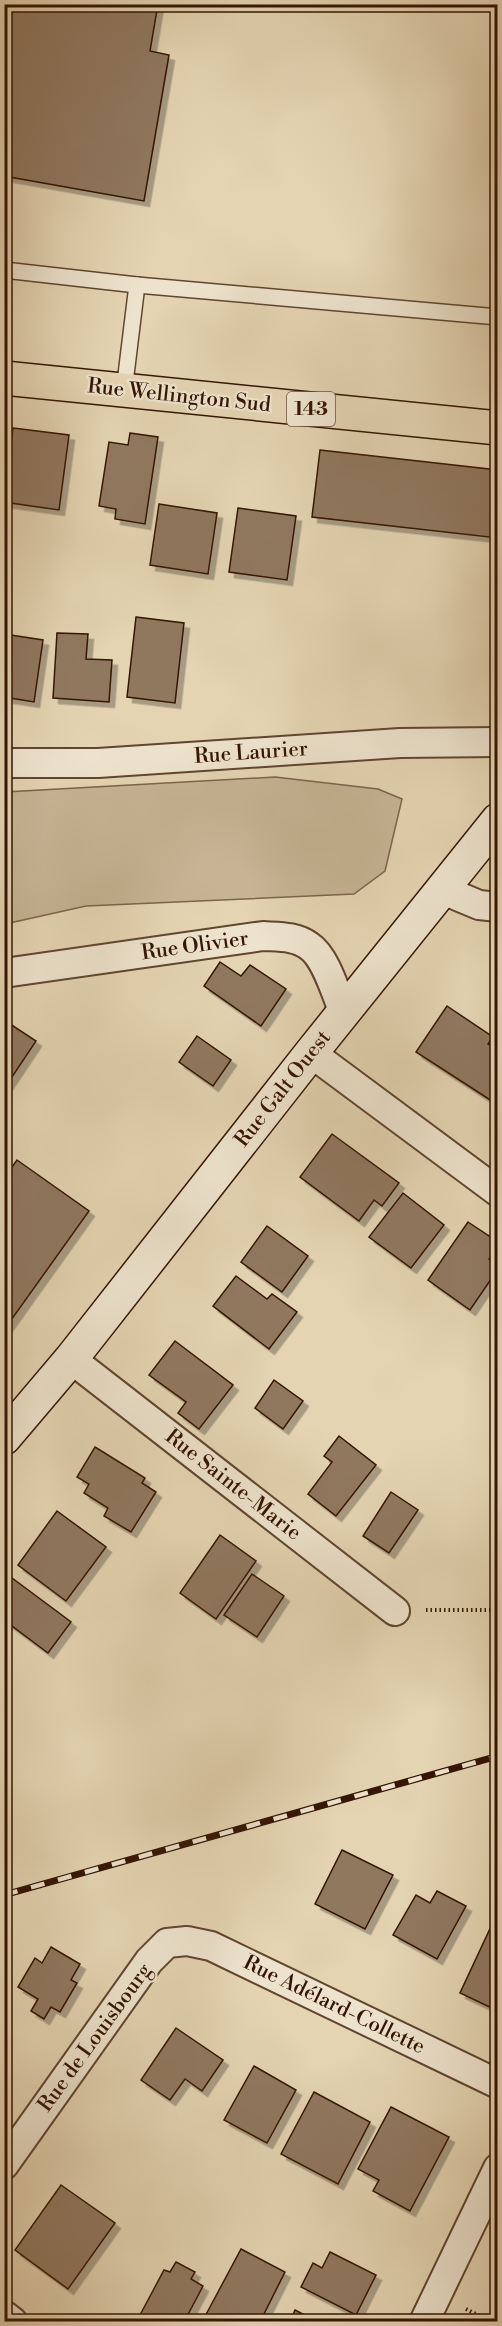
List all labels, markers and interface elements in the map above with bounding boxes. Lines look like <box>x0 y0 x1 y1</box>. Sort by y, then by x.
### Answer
street label: Rue Wellington Sud <box>86 373 272 419</box>
road number: 143 <box>287 392 335 426</box>
street label: Rue Laurier <box>193 736 309 770</box>
street label: Rue Olivier <box>140 926 250 966</box>
street label: Rue Galt Ouest <box>229 1025 337 1153</box>
street label: Rue Sainte-Marie <box>160 1424 306 1546</box>
street label: Rue Adélard-Collette <box>239 1950 429 2060</box>
street label: Rue de Louisbourg <box>32 1958 158 2117</box>

